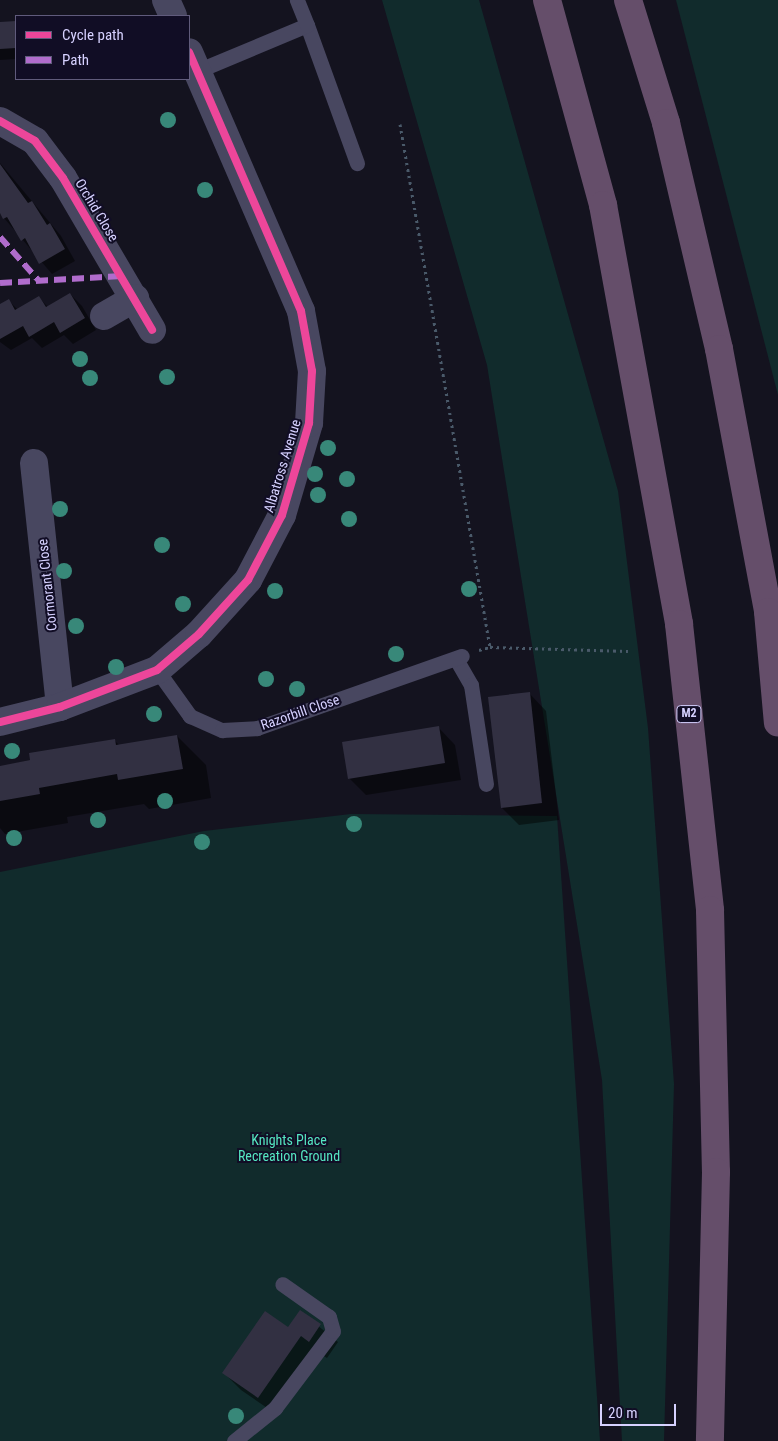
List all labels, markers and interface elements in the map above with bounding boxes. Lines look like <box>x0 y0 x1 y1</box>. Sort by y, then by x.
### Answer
legend <box>15 15 190 80</box>
text: Cycle path <box>62 26 124 44</box>
text: Path <box>62 51 89 69</box>
street label: Orchid Close <box>72 176 122 244</box>
street label: Albatross Avenue <box>260 417 304 515</box>
street label: Cormorant Close <box>34 538 60 632</box>
street label: Razorbill Close <box>258 691 342 733</box>
road number: M2 <box>675 704 703 724</box>
park label: Knights Place Recreation Ground <box>238 1132 340 1164</box>
scale bar <box>603 1394 679 1426</box>
text: 20 m <box>608 1404 638 1422</box>

